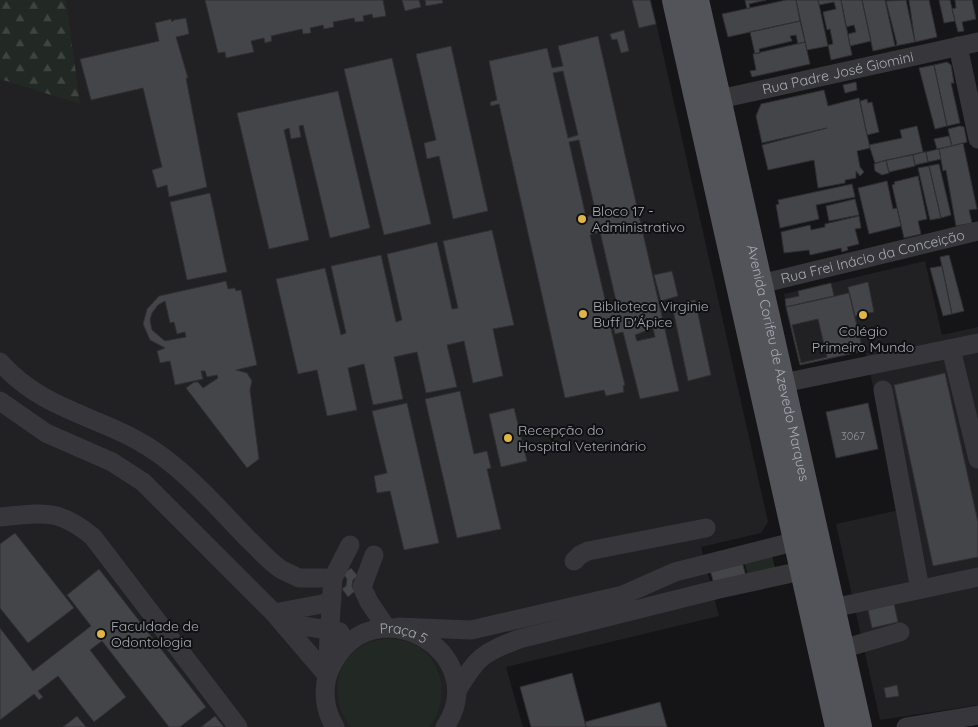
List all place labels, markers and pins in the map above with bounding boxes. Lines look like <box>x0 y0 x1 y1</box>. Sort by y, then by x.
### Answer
place label: Bloco 17 - Administrativo <box>592 202 685 236</box>
marker: Bloco 17 - Administrativo <box>576 213 588 225</box>
place label: Biblioteca Virginie Buff D'Ápice <box>593 297 709 331</box>
marker: Biblioteca Virginie Buff D'Ápice <box>577 308 589 320</box>
marker: Colégio Primeiro Mundo <box>857 309 869 321</box>
place label: Colégio Primeiro Mundo <box>812 322 914 356</box>
place label: Recepção do Hospital Veterinário <box>518 421 646 455</box>
marker: Recepção do Hospital Veterinário <box>502 432 514 444</box>
place label: Faculdade de Odontologia <box>111 617 199 651</box>
marker: Faculdade de Odontologia <box>95 628 107 640</box>

